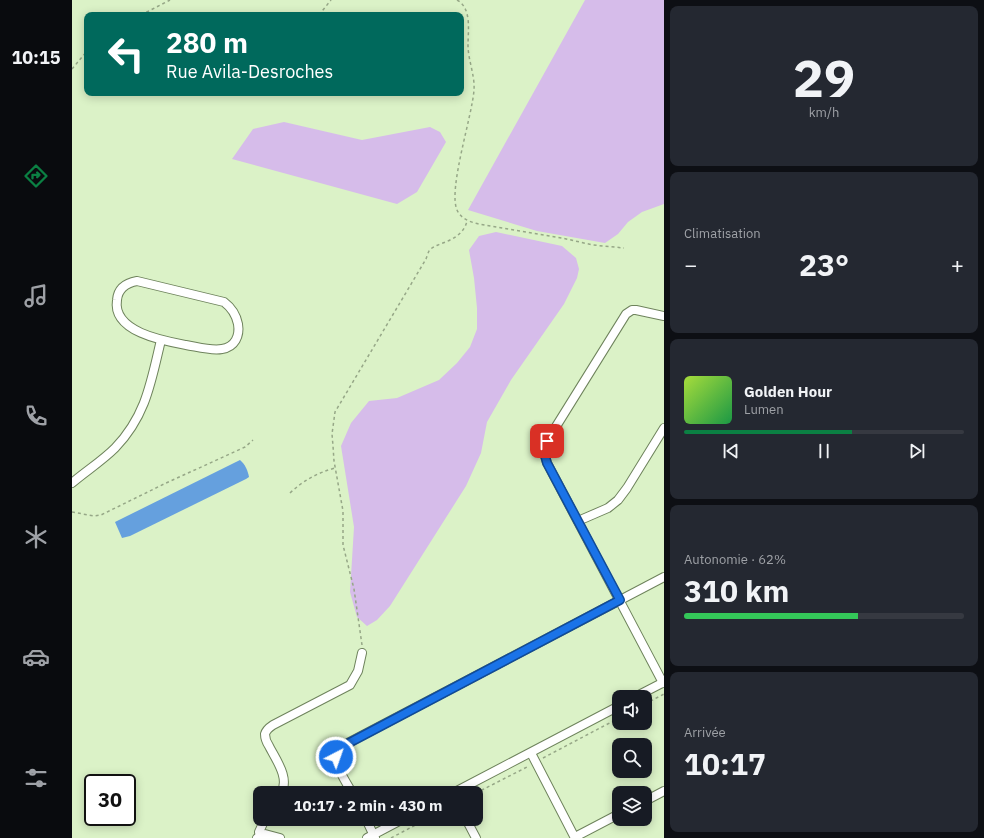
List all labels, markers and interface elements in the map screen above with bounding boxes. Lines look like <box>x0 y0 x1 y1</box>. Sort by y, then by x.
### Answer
text: 280 m <box>166 24 248 61</box>
icon: left <box>100 28 152 80</box>
text: 29 <box>793 44 855 111</box>
text: 10:15 <box>11 46 61 69</box>
text: Rue Avila-Desroches <box>166 60 333 83</box>
text: km/h <box>809 104 839 121</box>
icon: directions <box>22 162 50 190</box>
text: Climatisation <box>684 225 761 242</box>
text: 23° <box>799 245 849 284</box>
text: − <box>684 250 697 279</box>
text: + <box>951 250 964 279</box>
icon: music <box>22 282 50 310</box>
text: Golden Hour <box>744 382 832 401</box>
text: Lumen <box>744 401 784 418</box>
icon: phone <box>22 402 50 430</box>
pin <box>530 424 564 458</box>
icon: arrive <box>536 430 558 452</box>
icon: previous <box>720 440 742 462</box>
icon: pause <box>813 440 835 462</box>
icon: next <box>906 440 928 462</box>
icon: climate <box>22 523 50 551</box>
text: Autonomie · 62% <box>684 551 786 568</box>
text: 310 km <box>684 571 789 610</box>
icon: car <box>22 643 50 671</box>
map controls <box>612 690 652 826</box>
button: sound <box>612 690 652 730</box>
text: Arrivée <box>684 724 726 741</box>
position arrow <box>315 736 357 778</box>
button: search <box>612 738 652 778</box>
text: 10:17 <box>684 744 766 783</box>
icon: filters <box>22 764 50 792</box>
speed limit sign: 30 <box>84 774 136 826</box>
button: layers <box>612 786 652 826</box>
text: 10:17 · 2 min · 430 m <box>294 796 442 815</box>

